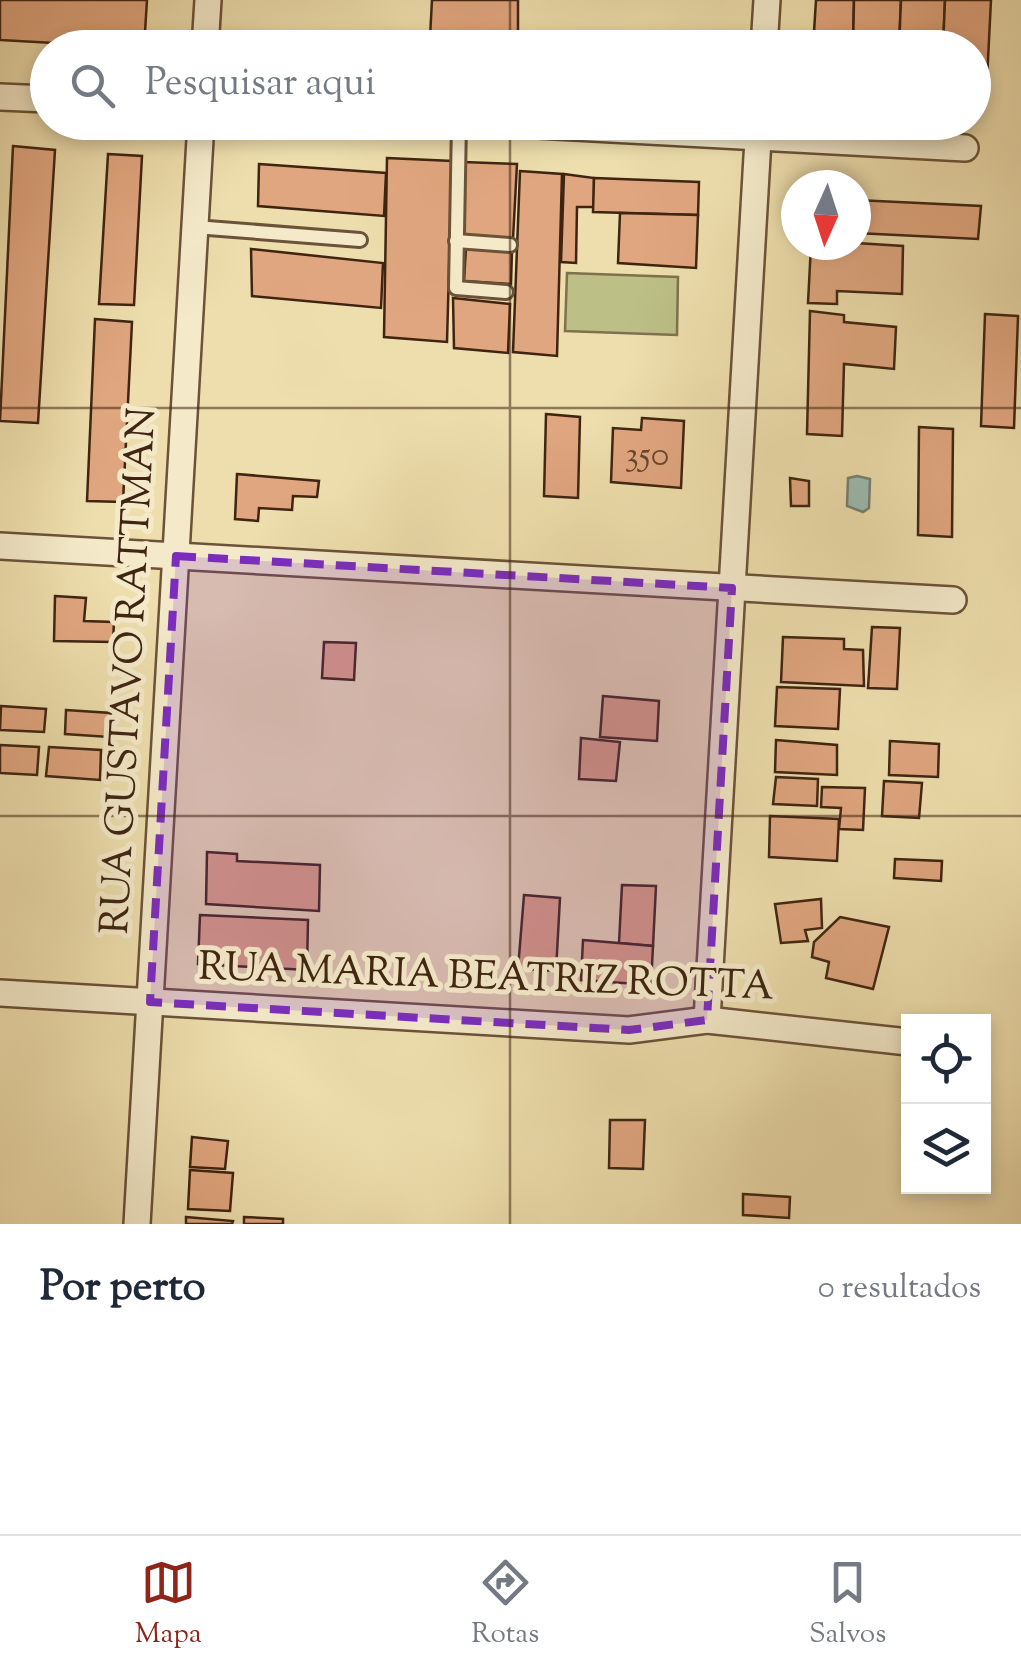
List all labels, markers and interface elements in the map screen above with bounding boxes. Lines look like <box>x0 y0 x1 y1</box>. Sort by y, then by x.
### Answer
search box <box>30 30 991 140</box>
icon: search <box>65 58 120 113</box>
text: Pesquisar aqui <box>145 58 376 112</box>
north arrow <box>781 170 871 260</box>
street label: RUA GUSTAVO RATTMAN <box>89 406 173 936</box>
house number: 350 <box>625 431 669 482</box>
street label: RUA MARIA BEATRIZ ROTTA <box>197 940 775 1018</box>
map controls <box>901 1014 991 1194</box>
button: locate <box>901 1014 991 1104</box>
button: layers <box>901 1104 991 1194</box>
text: Por perto <box>40 1259 206 1319</box>
text: 0 resultados <box>818 1266 981 1312</box>
tab: Mapa <box>135 1555 202 1655</box>
tab: Rotas <box>471 1555 539 1655</box>
tab: Salvos <box>809 1555 886 1655</box>

